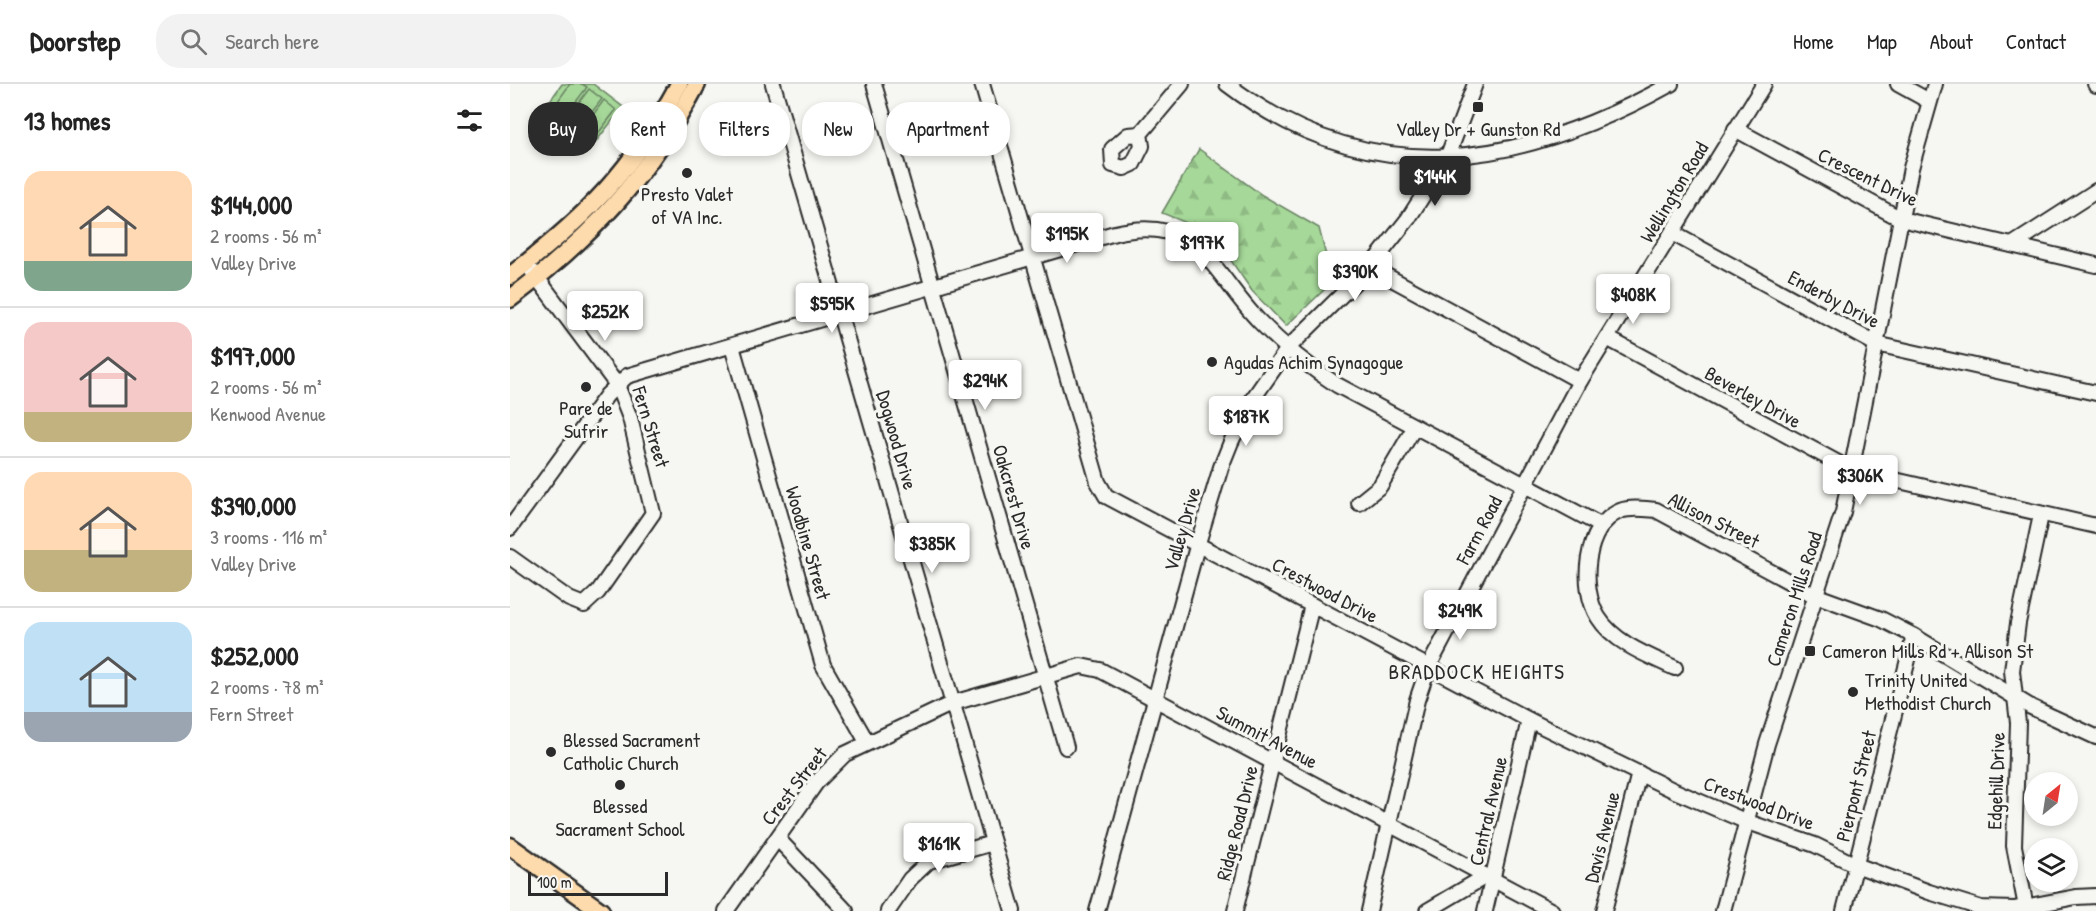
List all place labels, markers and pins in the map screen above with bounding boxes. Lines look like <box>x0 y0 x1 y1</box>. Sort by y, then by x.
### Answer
marker: Valley Dr + Gunston Rd <box>1471 100 1485 114</box>
place label: Valley Dr + Gunston Rd <box>1396 115 1560 142</box>
pin: $144K <box>1393 156 1477 207</box>
marker: Presto Valet of VA Inc. <box>680 166 694 180</box>
place label: Presto Valet of VA Inc. <box>641 180 734 230</box>
pin: $195K <box>1025 213 1109 264</box>
pin: $197K <box>1160 222 1244 273</box>
pin: $390K <box>1313 251 1397 302</box>
pin: $408K <box>1591 274 1675 325</box>
pin: $595K <box>790 283 874 334</box>
pin: $252K <box>563 291 647 342</box>
place label: Agudas Achim Synagogue <box>1224 348 1404 375</box>
marker: Agudas Achim Synagogue <box>1205 355 1219 369</box>
pin: $294K <box>943 360 1027 411</box>
marker: Pare de Sufrir <box>579 380 593 394</box>
place label: Pare de Sufrir <box>559 394 613 444</box>
pin: $187K <box>1204 396 1288 447</box>
pin: $306K <box>1818 455 1902 506</box>
pin: $385K <box>890 523 974 574</box>
pin: $249K <box>1418 590 1502 641</box>
place label: Cameron Mills Rd + Allison St <box>1822 637 2034 664</box>
marker: Cameron Mills Rd + Allison St <box>1803 644 1817 658</box>
place label: Trinity United Methodist Church <box>1865 666 1991 716</box>
marker: Trinity United Methodist Church <box>1846 685 1860 699</box>
place label: Blessed Sacrament Catholic Church <box>563 726 701 776</box>
marker: Blessed Sacrament Catholic Church <box>544 745 558 759</box>
marker: Blessed Sacrament School <box>613 778 627 792</box>
place label: Blessed Sacrament School <box>555 792 685 842</box>
pin: $161K <box>897 823 981 874</box>

